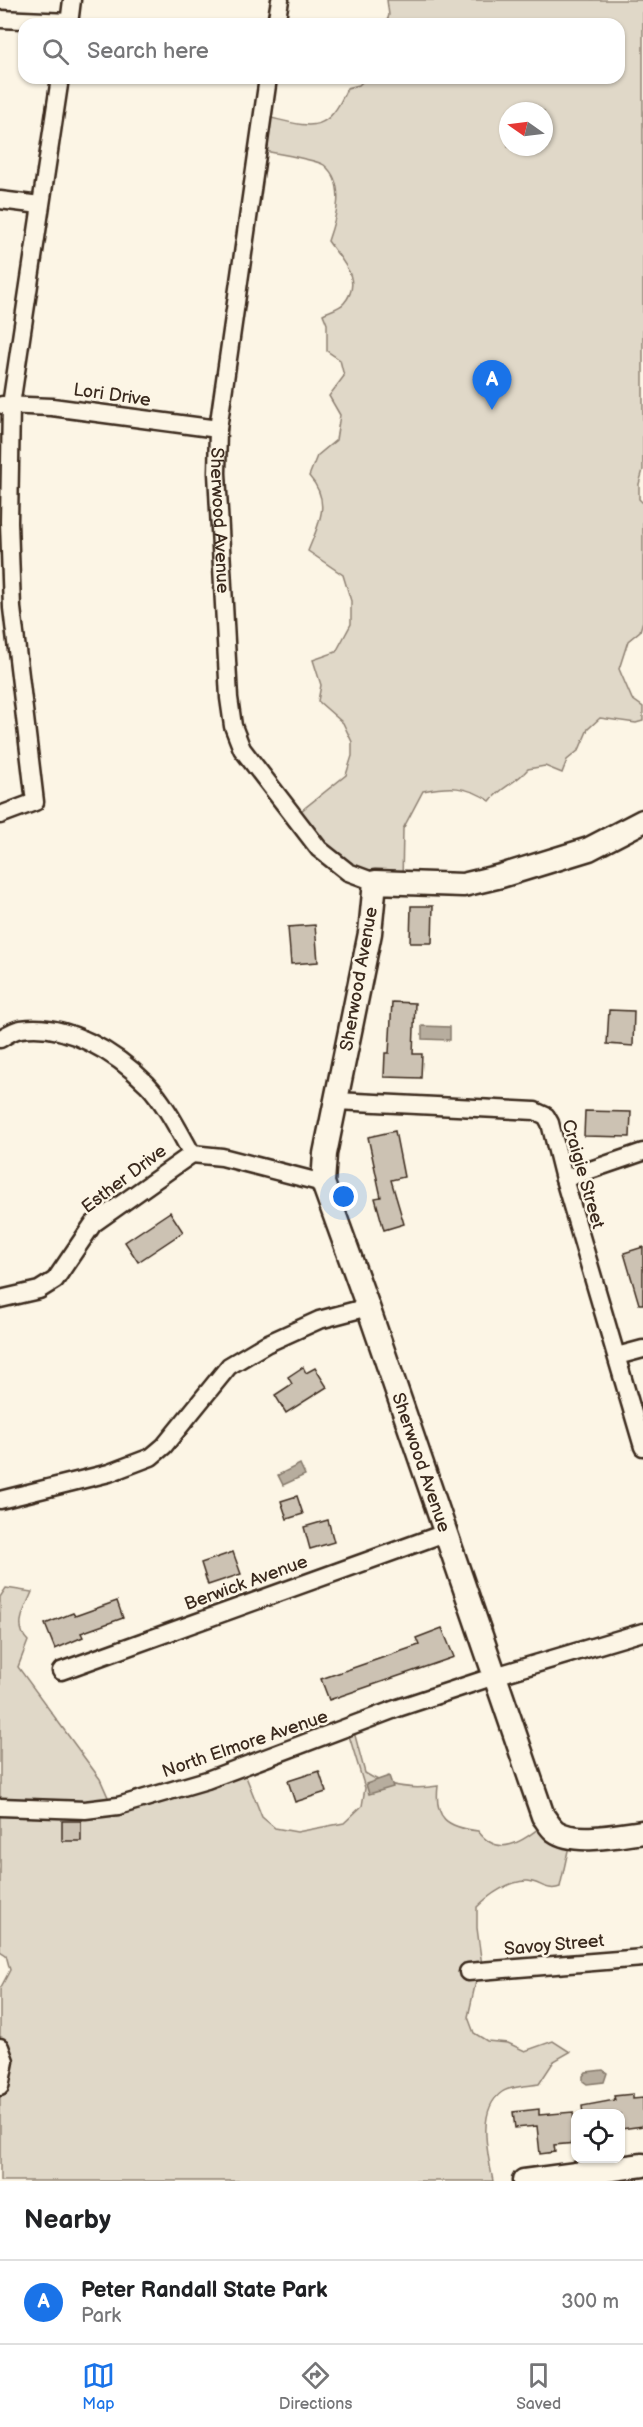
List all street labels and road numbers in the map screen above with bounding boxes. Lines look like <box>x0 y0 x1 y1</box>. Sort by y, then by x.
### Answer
street label: Lori Drive <box>72 379 152 411</box>
street label: Sherwood Avenue <box>206 447 234 594</box>
street label: Sherwood Avenue <box>336 905 382 1053</box>
street label: Craigie Street <box>557 1117 609 1231</box>
street label: Esther Drive <box>78 1140 171 1218</box>
street label: Sherwood Avenue <box>388 1390 455 1535</box>
street label: Berwick Avenue <box>182 1551 311 1615</box>
street label: North Elmore Avenue <box>159 1706 331 1782</box>
street label: Savoy Street <box>503 1930 605 1960</box>

